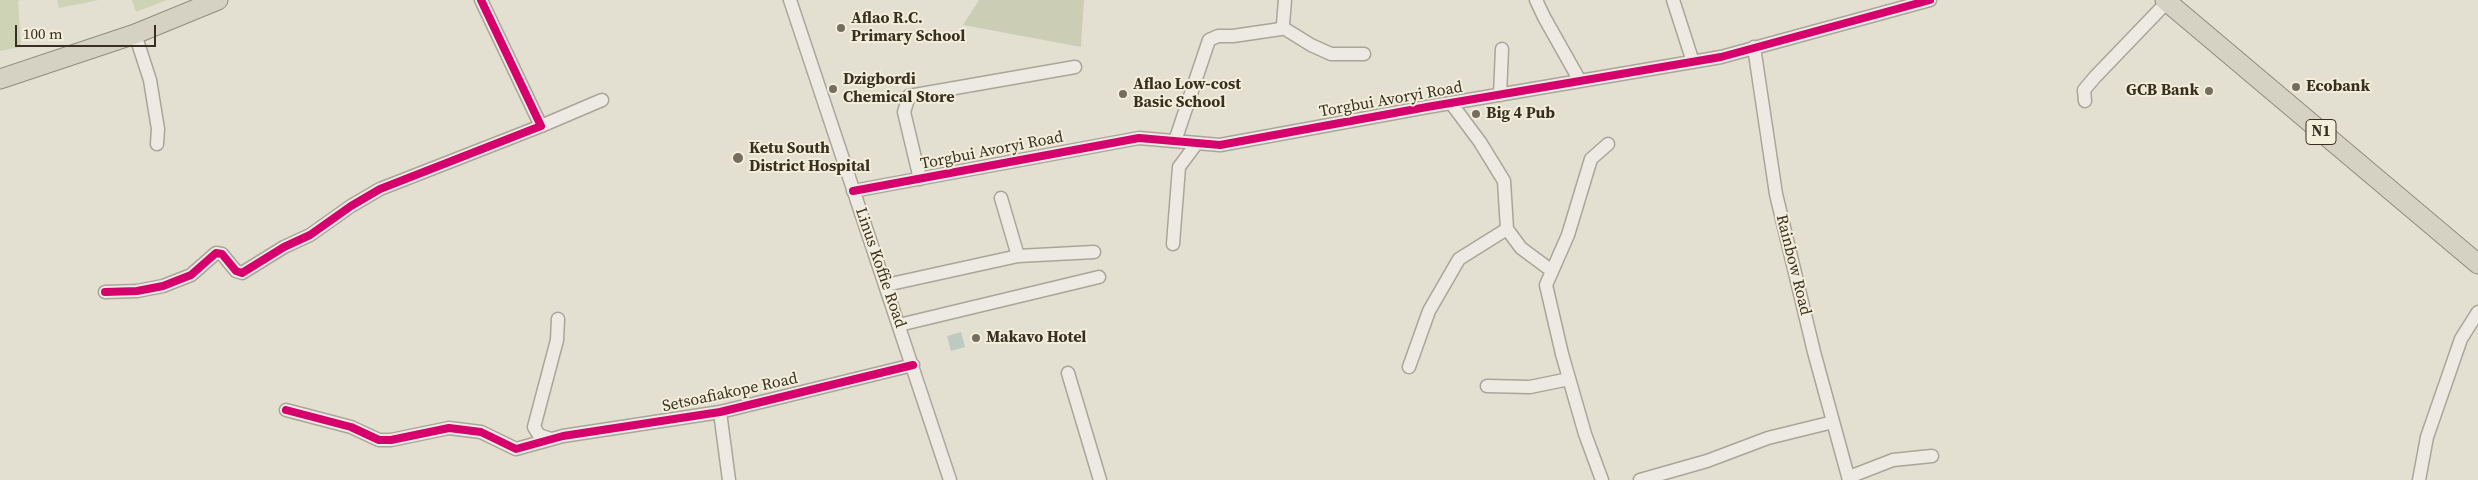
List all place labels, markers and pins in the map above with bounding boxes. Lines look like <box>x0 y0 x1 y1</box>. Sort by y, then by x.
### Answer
place label: Aflao R.C. Primary School <box>851 9 965 47</box>
marker: Aflao R.C. Primary School <box>835 22 847 34</box>
place label: Dzigbordi Chemical Store <box>843 70 955 108</box>
place label: Aflao Low-cost Basic School <box>1133 75 1241 113</box>
place label: Ecobank <box>2306 77 2370 97</box>
place label: GCB Bank <box>2126 81 2199 101</box>
marker: Ecobank <box>2290 81 2302 93</box>
marker: Dzigbordi Chemical Store <box>827 83 839 95</box>
marker: GCB Bank <box>2203 85 2215 97</box>
marker: Aflao Low-cost Basic School <box>1117 88 1129 100</box>
place label: Big 4 Pub <box>1486 104 1555 124</box>
marker: Big 4 Pub <box>1470 108 1482 120</box>
place label: Ketu South District Hospital <box>749 139 870 177</box>
marker: Ketu South District Hospital <box>731 151 745 165</box>
place label: Makavo Hotel <box>986 328 1086 348</box>
marker: Makavo Hotel <box>970 332 982 344</box>

